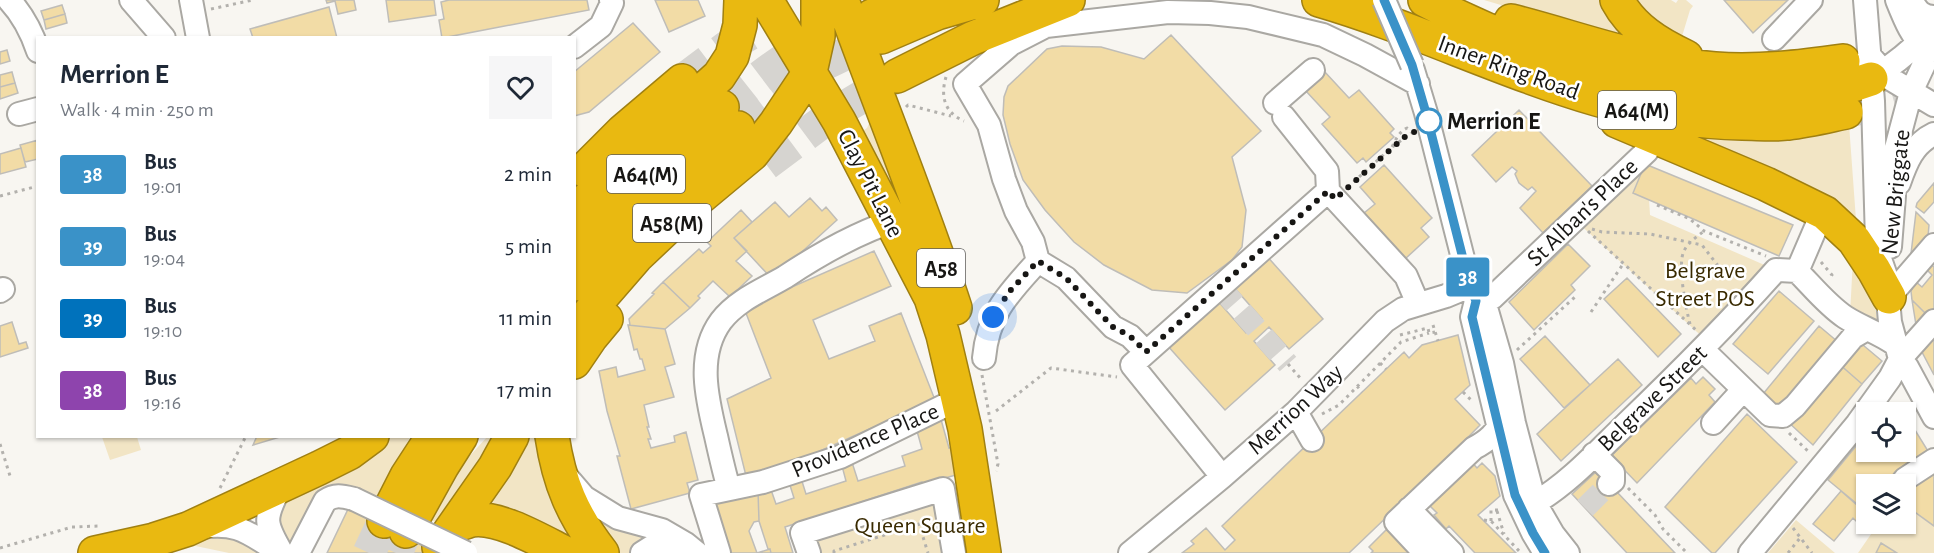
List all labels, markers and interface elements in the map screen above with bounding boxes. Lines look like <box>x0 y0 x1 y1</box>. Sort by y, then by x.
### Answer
street label: Inner Ring Road <box>1435 31 1582 105</box>
button: heart <box>489 56 552 119</box>
text: Merrion E <box>60 61 169 89</box>
road number: A64(M) <box>1598 91 1676 129</box>
text: Walk · 4 min · 250 m <box>60 100 214 120</box>
marker: Merrion E <box>1416 108 1442 134</box>
place label: Merrion E <box>1447 110 1540 134</box>
street label: Clay Pit Lane <box>833 126 907 241</box>
street label: New Briggate <box>1877 128 1915 256</box>
text: Bus <box>144 151 177 173</box>
street label: St Alban's Place <box>1523 154 1643 271</box>
road number: A64(M) <box>607 155 685 193</box>
text: 2 min <box>504 163 552 185</box>
text: 38 <box>83 164 103 185</box>
text: 19:01 <box>144 177 182 197</box>
road number: A58(M) <box>633 204 711 242</box>
text: Bus <box>144 223 177 245</box>
text: 5 min <box>505 235 552 257</box>
text: 39 <box>83 236 103 257</box>
text: 19:04 <box>144 249 185 269</box>
road number: A58 <box>917 249 965 287</box>
line badge: 38 <box>1441 258 1495 296</box>
park label: Belgrave Street POS <box>1655 259 1755 311</box>
text: 38 <box>1458 267 1478 288</box>
text: Bus <box>144 295 177 317</box>
your location <box>978 302 1008 332</box>
text: 11 min <box>499 307 552 329</box>
text: 39 <box>83 308 103 329</box>
text: 19:10 <box>144 321 182 341</box>
street label: Belgrave Street <box>1594 341 1712 456</box>
street label: Merrion Way <box>1244 360 1348 459</box>
text: Bus <box>144 367 177 389</box>
text: 17 min <box>497 379 552 401</box>
text: 38 <box>83 380 103 401</box>
text: 19:16 <box>144 393 181 413</box>
street label: Providence Place <box>788 399 942 483</box>
map controls <box>1856 402 1916 534</box>
button: locate <box>1856 402 1916 462</box>
button: layers <box>1856 474 1916 534</box>
park label: Queen Square <box>855 514 986 538</box>

